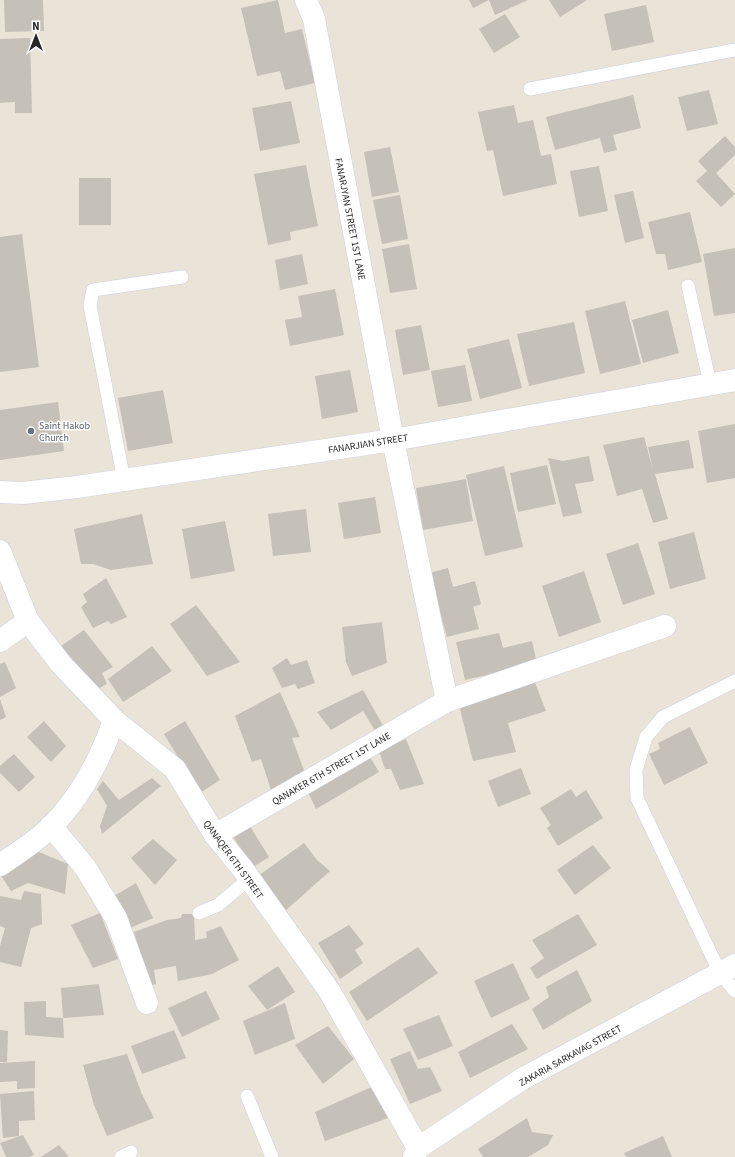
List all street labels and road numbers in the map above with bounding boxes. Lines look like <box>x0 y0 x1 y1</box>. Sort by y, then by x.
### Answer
street label: FANARJYAN STREET 1ST LANE <box>331 157 369 282</box>
street label: FANARJIAN STREET <box>327 431 410 457</box>
street label: QANAKER 6TH STREET 1ST LANE <box>270 729 393 809</box>
street label: QANAQER 6TH STREET <box>200 817 267 902</box>
street label: ZAKARIA SARKAVAG STREET <box>516 1021 625 1090</box>

